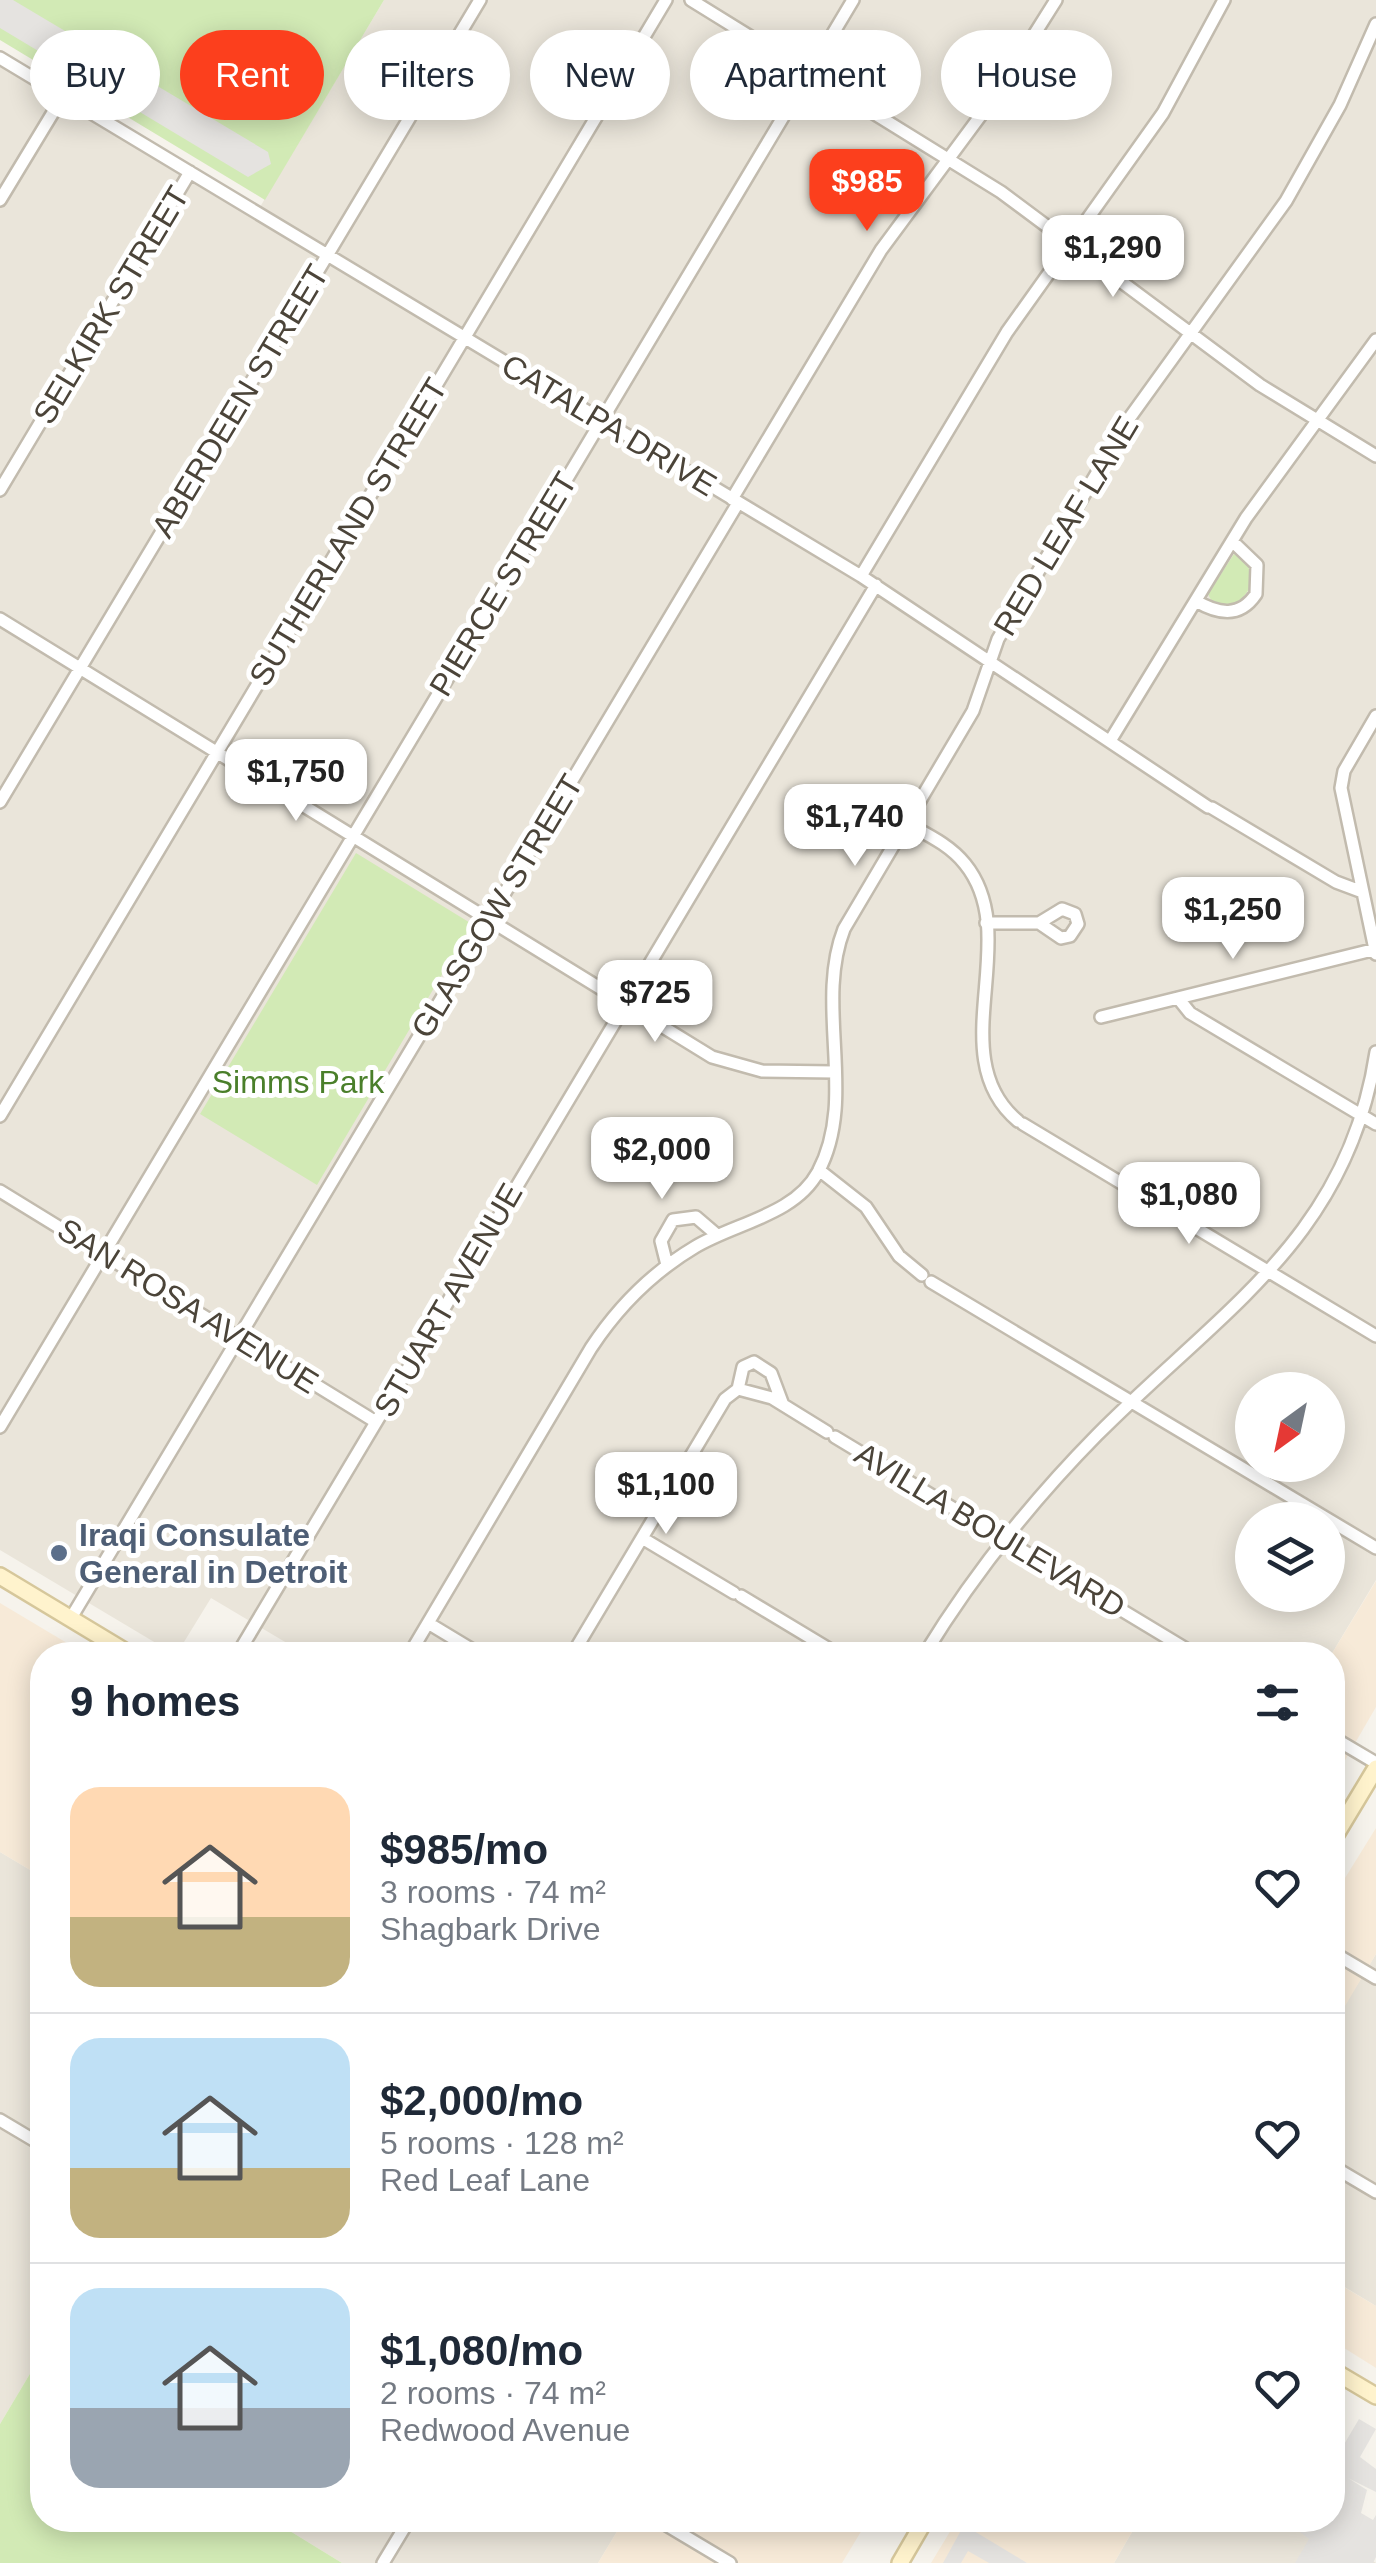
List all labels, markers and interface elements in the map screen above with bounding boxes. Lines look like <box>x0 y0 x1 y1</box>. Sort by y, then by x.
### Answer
chip: Buy <box>30 30 160 120</box>
chip: Rent <box>180 30 324 120</box>
chip: Filters <box>344 30 510 120</box>
chip: New <box>530 30 670 120</box>
chip: Apartment <box>690 30 921 120</box>
chip: House <box>941 30 1112 120</box>
pin: $985 <box>808 149 926 234</box>
text: $985 <box>831 163 903 199</box>
street label: SELKIRK STREET <box>26 180 196 430</box>
pin: $1,290 <box>1032 215 1194 300</box>
text: $1,290 <box>1064 229 1162 265</box>
street label: ABERDEEN STREET <box>144 258 336 544</box>
street label: CATALPA DRIVE <box>495 347 723 503</box>
street label: SUTHERLAND STREET <box>242 372 454 692</box>
street label: RED LEAF LANE <box>986 410 1146 642</box>
street label: PIERCE STREET <box>422 466 584 702</box>
pin: $1,750 <box>215 739 377 824</box>
text: $1,750 <box>247 753 345 789</box>
street label: GLASGOW STREET <box>404 768 590 1044</box>
pin: $1,740 <box>774 784 936 869</box>
text: $1,740 <box>806 798 904 834</box>
pin: $1,250 <box>1152 877 1314 962</box>
text: $1,250 <box>1184 891 1282 927</box>
pin: $725 <box>596 960 714 1045</box>
text: $725 <box>619 974 691 1010</box>
park label: Simms Park <box>212 1064 385 1100</box>
pin: $2,000 <box>581 1117 743 1202</box>
text: $2,000 <box>613 1131 711 1167</box>
pin: $1,080 <box>1108 1162 1270 1247</box>
text: $1,080 <box>1140 1176 1238 1212</box>
street label: STUART AVENUE <box>367 1177 529 1423</box>
street label: SAN ROSA AVENUE <box>51 1211 325 1401</box>
north arrow <box>1235 1372 1345 1482</box>
map controls <box>1235 1372 1345 1612</box>
street label: AVILLA BOULEVARD <box>849 1435 1131 1625</box>
pin: $1,100 <box>585 1452 747 1537</box>
text: $1,100 <box>617 1466 715 1502</box>
button: layers <box>1235 1502 1345 1612</box>
place label: Iraqi Consulate General in Detroit <box>79 1517 348 1590</box>
marker: Iraqi Consulate General in Detroit <box>48 1542 70 1564</box>
icon: filters <box>1250 1675 1305 1730</box>
text: 9 homes <box>70 1678 240 1725</box>
text: $985/mo <box>380 1826 548 1873</box>
icon: home <box>150 1827 270 1947</box>
icon: heart <box>1250 1860 1305 1915</box>
text: 3 rooms · 74 m² <box>380 1874 606 1910</box>
text: Shagbark Drive <box>380 1911 601 1947</box>
text: $2,000/mo <box>380 2077 583 2124</box>
icon: home <box>150 2078 270 2198</box>
icon: heart <box>1250 2111 1305 2166</box>
text: 5 rooms · 128 m² <box>380 2125 624 2161</box>
text: Red Leaf Lane <box>380 2162 590 2198</box>
text: $1,080/mo <box>380 2327 583 2374</box>
icon: home <box>150 2328 270 2448</box>
icon: heart <box>1250 2361 1305 2416</box>
text: 2 rooms · 74 m² <box>380 2375 606 2411</box>
text: Redwood Avenue <box>380 2412 630 2448</box>

